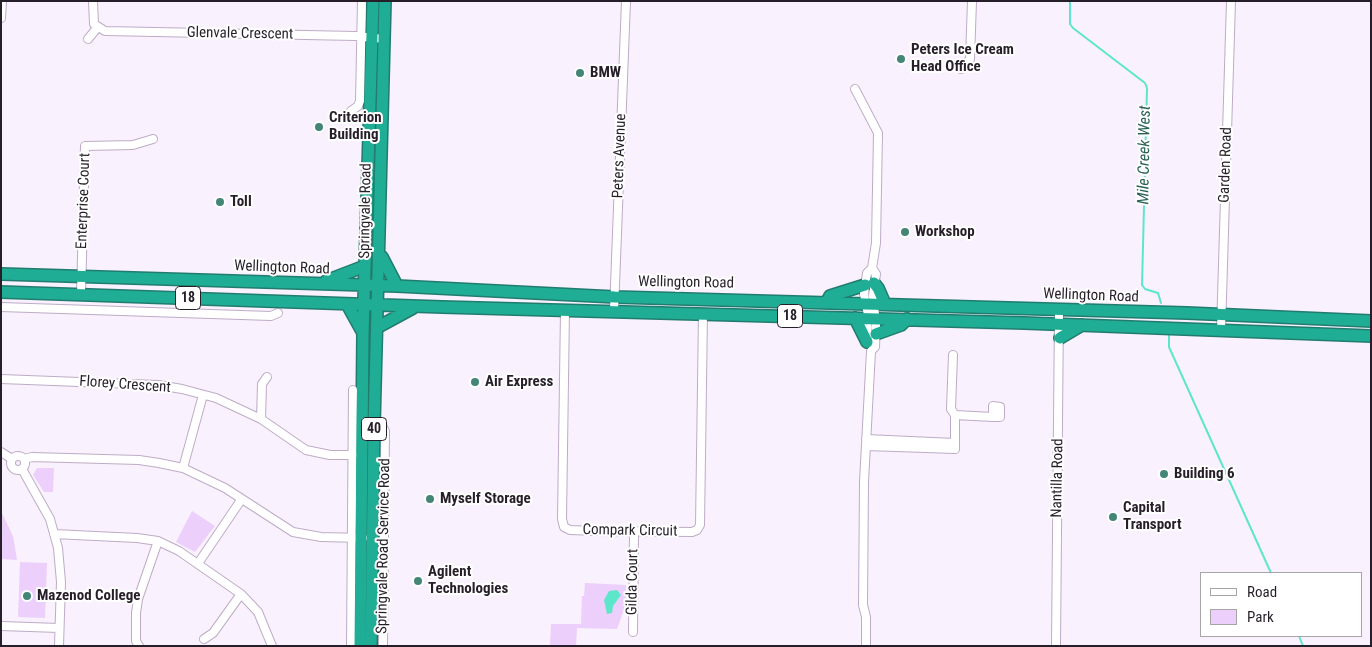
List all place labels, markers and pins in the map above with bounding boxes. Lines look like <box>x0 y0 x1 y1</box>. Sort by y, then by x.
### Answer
place label: Peters Ice Cream Head Office <box>911 41 1014 76</box>
marker: Peters Ice Cream Head Office <box>895 53 907 65</box>
place label: BMW <box>590 64 621 82</box>
marker: BMW <box>574 67 586 79</box>
place label: Criterion Building <box>329 109 382 144</box>
marker: Criterion Building <box>313 121 325 133</box>
place label: Toll <box>230 193 252 211</box>
marker: Toll <box>214 196 226 208</box>
place label: Workshop <box>915 223 975 241</box>
marker: Workshop <box>899 226 911 238</box>
place label: Air Express <box>485 373 553 391</box>
marker: Air Express <box>469 376 481 388</box>
place label: Building 6 <box>1174 465 1235 483</box>
marker: Building 6 <box>1158 468 1170 480</box>
place label: Myself Storage <box>440 490 531 508</box>
marker: Myself Storage <box>424 493 436 505</box>
place label: Capital Transport <box>1123 499 1181 534</box>
marker: Capital Transport <box>1107 511 1119 523</box>
place label: Agilent Technologies <box>428 563 508 598</box>
marker: Agilent Technologies <box>412 575 424 587</box>
place label: Mazenod College <box>37 587 140 605</box>
marker: Mazenod College <box>21 590 33 602</box>

